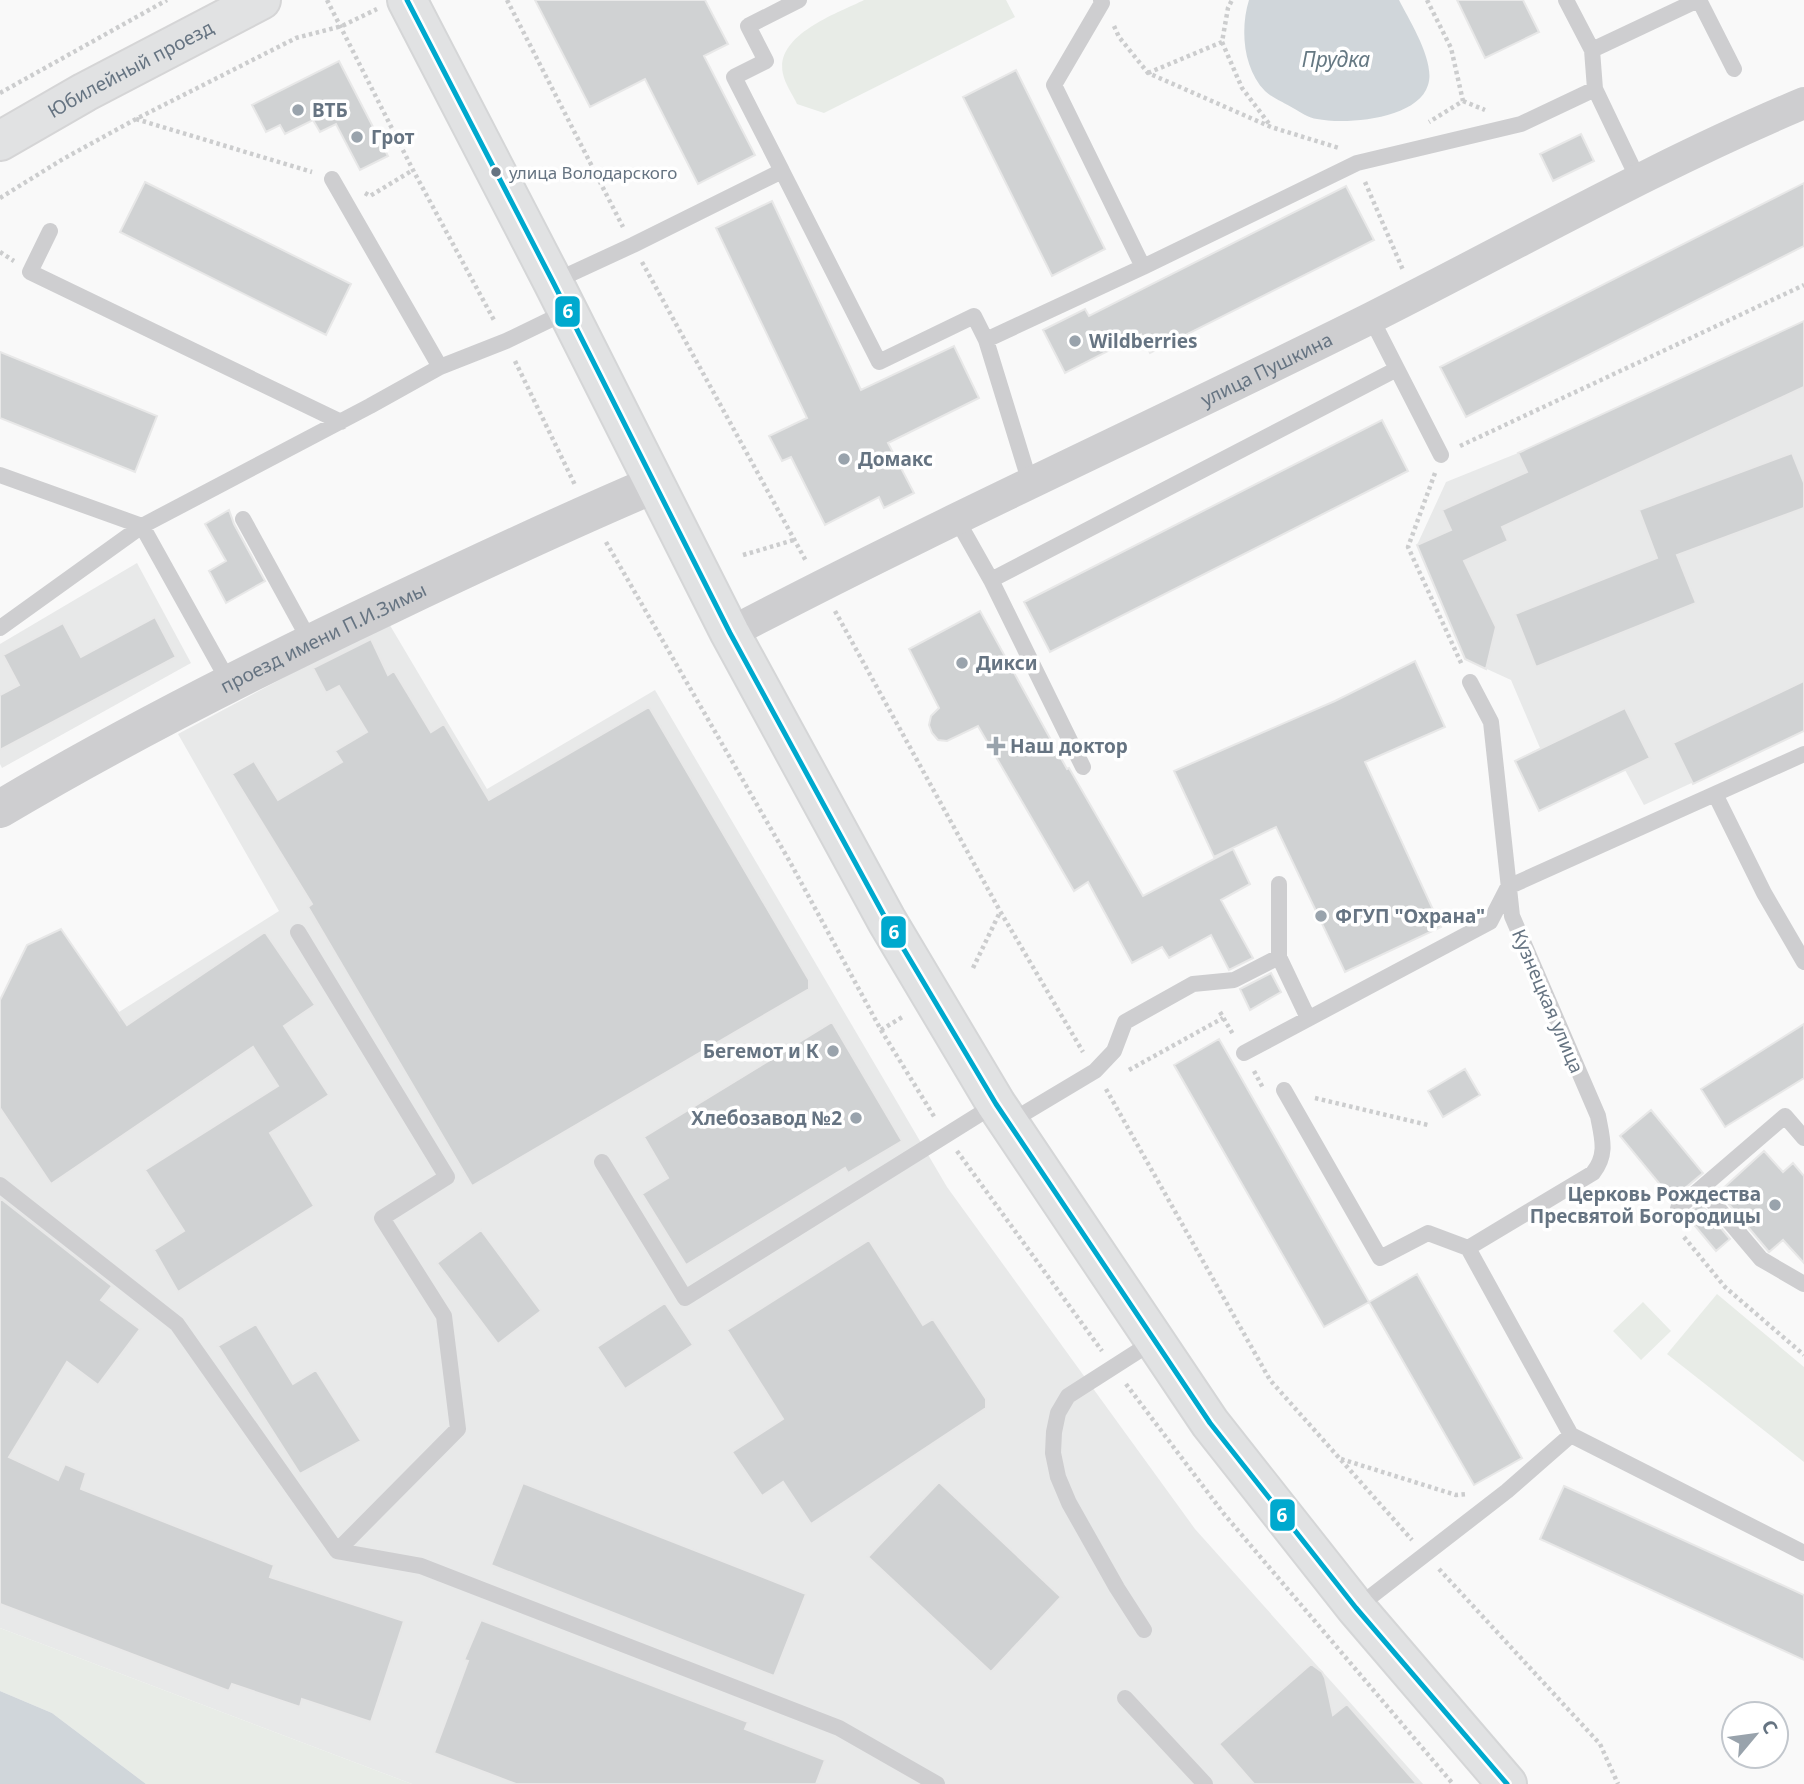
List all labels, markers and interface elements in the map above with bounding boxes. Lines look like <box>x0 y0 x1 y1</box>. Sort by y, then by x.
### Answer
street label: Юбилейный проезд <box>43 14 218 124</box>
water label: Прудка <box>1302 45 1370 73</box>
place label: ВТБ <box>312 97 348 123</box>
marker: ВТБ <box>290 102 306 118</box>
place label: Грот <box>371 124 415 150</box>
marker: Грот <box>349 129 365 145</box>
place label: улица Володарского <box>509 161 677 184</box>
marker: улица Володарского <box>489 165 503 179</box>
line badge: 6 <box>554 295 581 328</box>
text: 6 <box>563 298 574 324</box>
street label: улица Пушкина <box>1196 326 1337 412</box>
place label: Wildberries <box>1089 328 1198 354</box>
marker: Wildberries <box>1067 333 1083 349</box>
place label: Домакс <box>858 446 933 472</box>
marker: Домакс <box>836 451 852 467</box>
street label: проезд имени П.И.Зимы <box>216 577 431 699</box>
place label: Дикси <box>976 650 1038 676</box>
marker: Дикси <box>954 655 970 671</box>
place label: Наш доктор <box>1010 733 1128 759</box>
marker: Наш доктор <box>988 738 1004 754</box>
place label: ФГУП "Охрана" <box>1335 903 1485 929</box>
marker: ФГУП "Охрана" <box>1313 908 1329 924</box>
line badge: 6 <box>880 915 907 949</box>
text: 6 <box>889 919 900 945</box>
street label: Кузнецкая улица <box>1506 925 1590 1077</box>
place label: Бегемот и К <box>703 1038 820 1064</box>
marker: Бегемот и К <box>825 1043 841 1059</box>
place label: Хлебозавод №2 <box>691 1105 842 1131</box>
marker: Хлебозавод №2 <box>848 1110 864 1126</box>
place label: Церковь Рождества Пресвятой Богородицы <box>1530 1181 1761 1229</box>
marker: Церковь Рождества Пресвятой Богородицы <box>1767 1197 1783 1213</box>
line badge: 6 <box>1269 1498 1296 1532</box>
text: 6 <box>1277 1502 1288 1528</box>
north arrow <box>1720 1700 1790 1770</box>
text: С <box>1756 1715 1784 1738</box>

